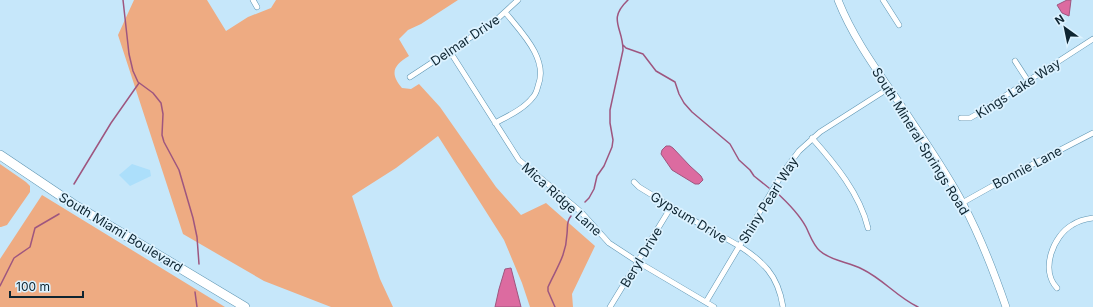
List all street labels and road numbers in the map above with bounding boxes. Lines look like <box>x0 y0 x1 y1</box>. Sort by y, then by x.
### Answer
street label: Delmar Drive <box>428 11 502 69</box>
street label: Kings Lake Way <box>973 55 1063 121</box>
street label: South Mineral Springs Road <box>869 64 973 218</box>
street label: Bonnie Lane <box>990 142 1064 192</box>
street label: Shiny Pearl Way <box>735 154 801 246</box>
street label: Mica Ridge Lane <box>519 159 605 239</box>
street label: Gypsum Drive <box>648 188 730 246</box>
street label: South Miami Boulevard <box>56 189 186 275</box>
street label: Beryl Drive <box>617 224 665 290</box>

